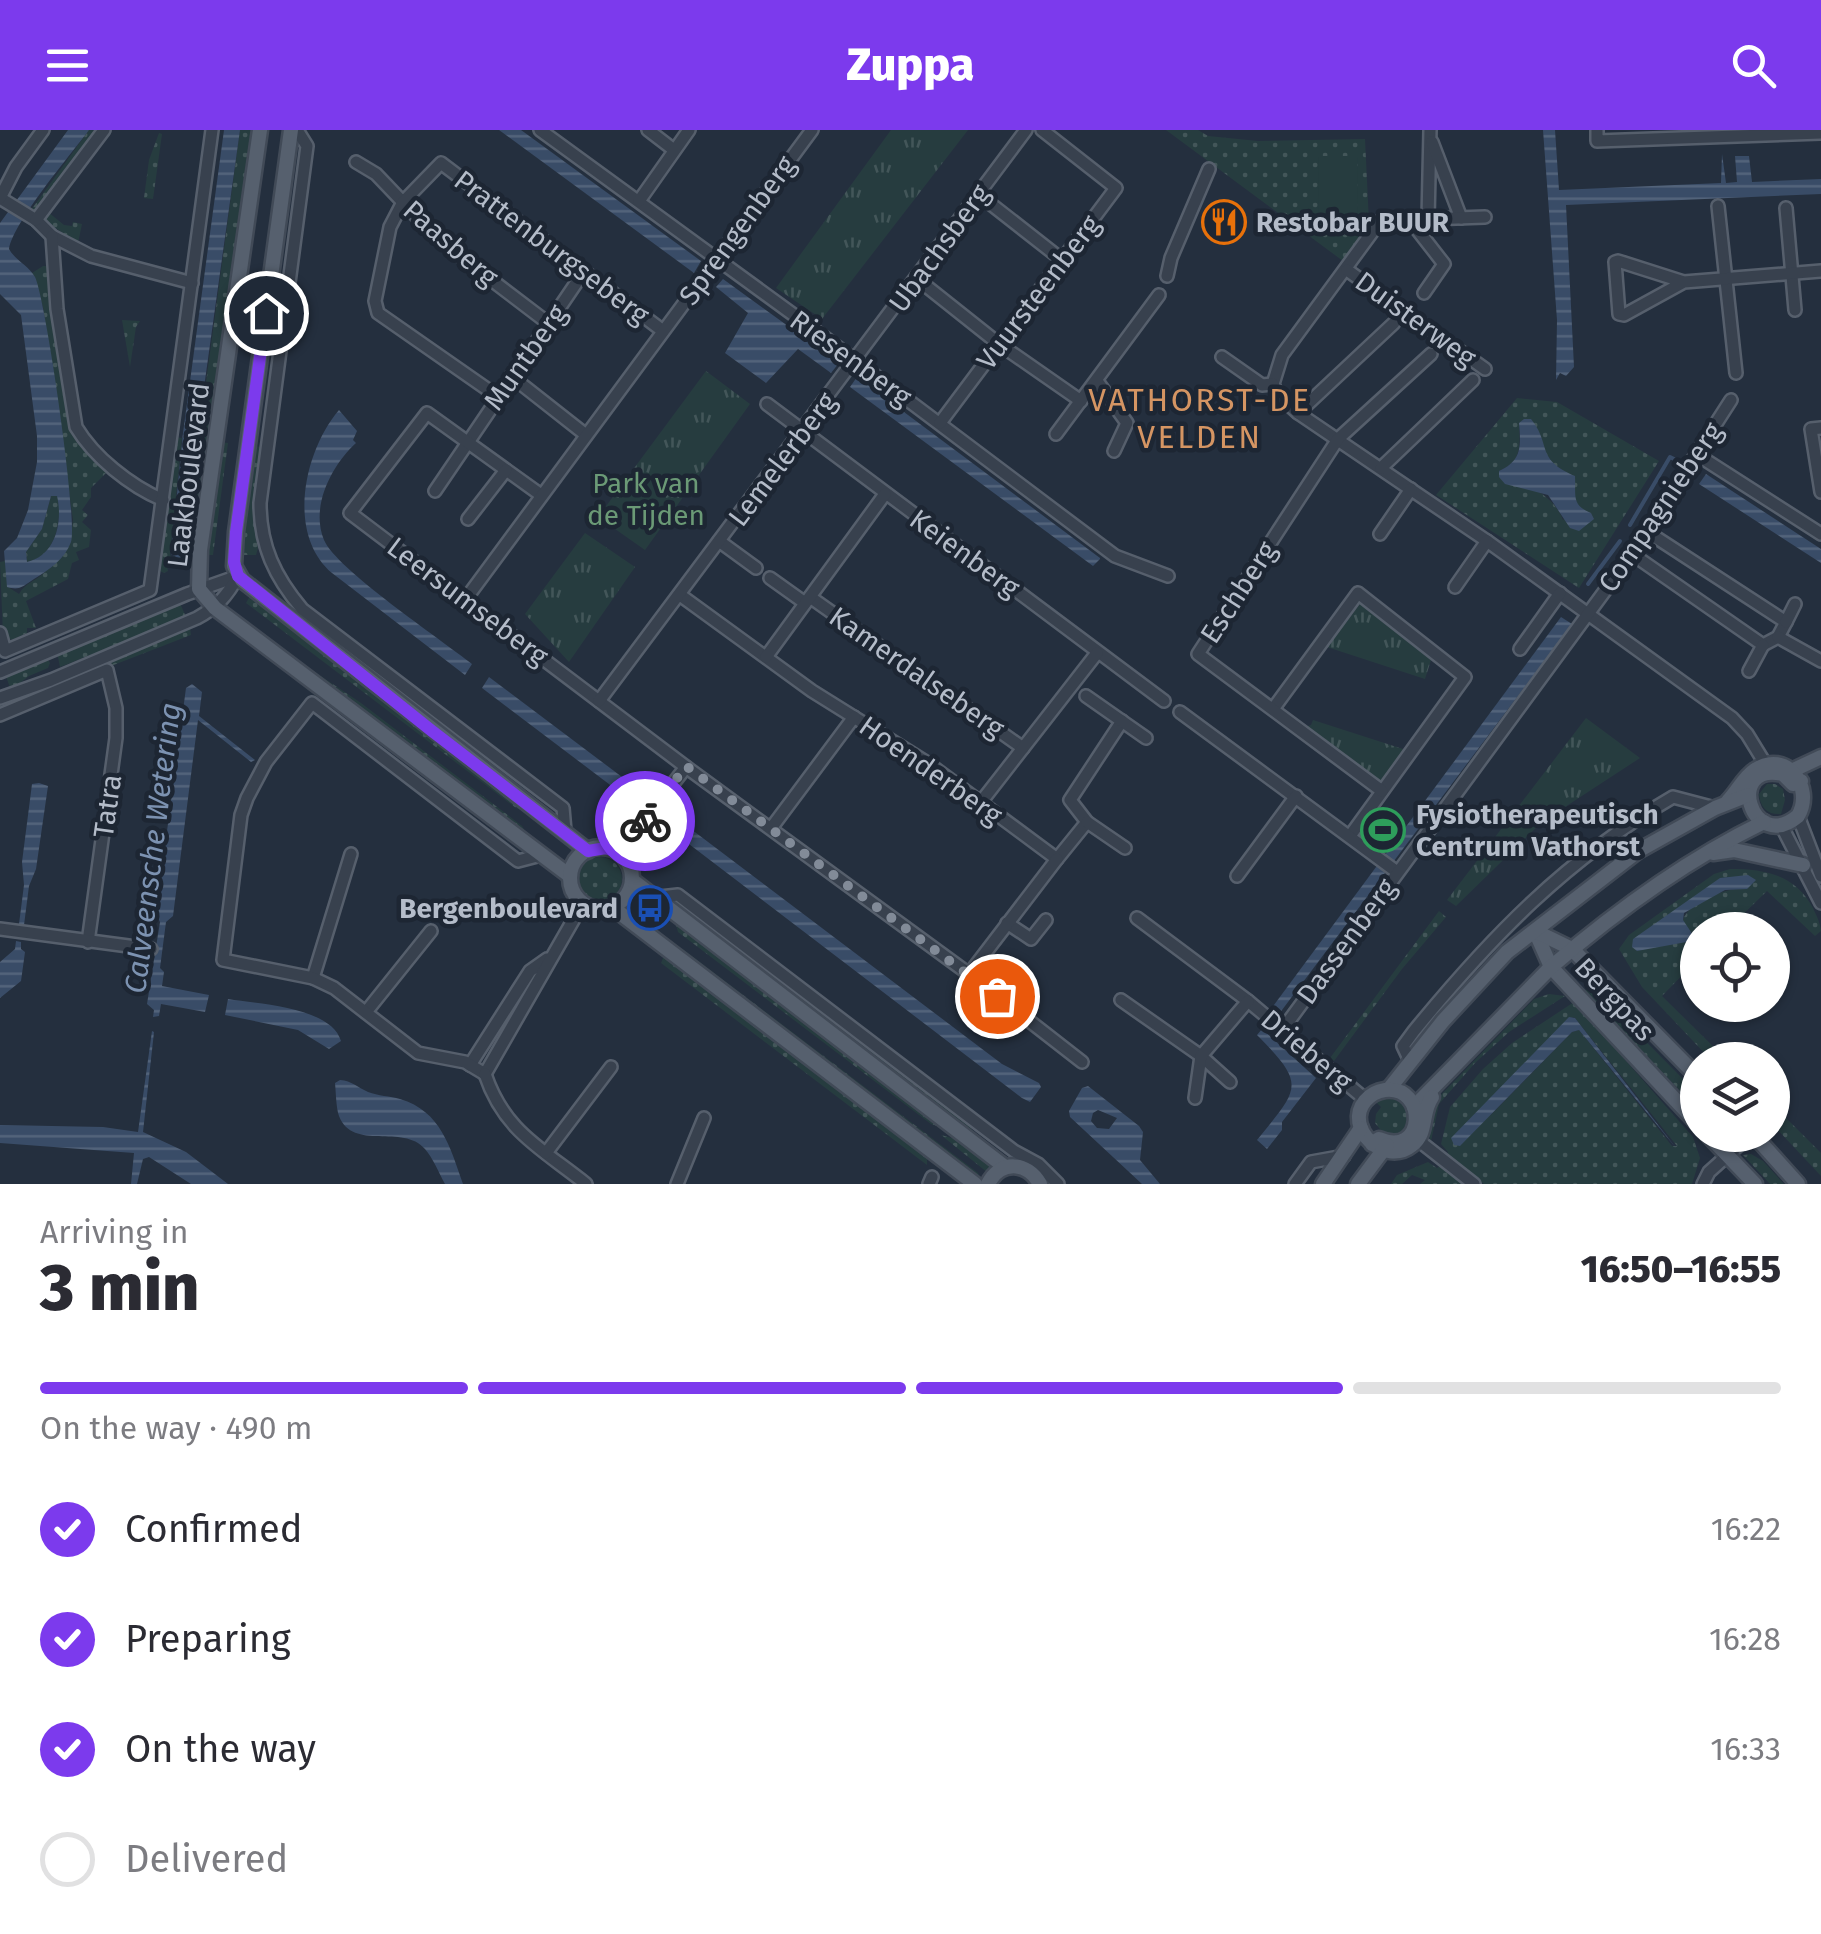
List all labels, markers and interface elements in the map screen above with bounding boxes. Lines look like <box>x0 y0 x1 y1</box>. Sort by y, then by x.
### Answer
icon: menu <box>40 38 95 93</box>
text: Zuppa <box>847 38 974 92</box>
icon: search <box>1726 38 1781 93</box>
street label: Sprengenberg <box>672 149 803 311</box>
street label: Prattenburgseberg <box>448 163 656 332</box>
street label: Ubachsberg <box>882 178 997 319</box>
street label: Paasberg <box>397 193 505 294</box>
restaurant icon: Restobar BUUR <box>1201 199 1247 245</box>
place label: Restobar BUUR <box>1256 206 1450 239</box>
street label: Vuursteenberg <box>970 208 1107 376</box>
street label: Duisterweg <box>1349 265 1483 374</box>
pin <box>224 271 309 356</box>
icon: home <box>239 286 294 341</box>
street label: Muntberg <box>477 298 574 416</box>
street label: Riesenberg <box>784 303 918 414</box>
street label: Laakboulevard <box>161 381 216 569</box>
district label: VATHORST-DE VELDEN <box>1088 381 1312 456</box>
street label: Lemelerberg <box>721 386 844 533</box>
street label: Compagnieberg <box>1591 416 1730 598</box>
park label: Park van de Tijden <box>587 467 705 532</box>
street label: Keienberg <box>903 503 1026 605</box>
street label: Leersumseberg <box>381 530 555 673</box>
street label: Eschberg <box>1193 535 1284 649</box>
street label: Kamerdalseberg <box>823 600 1011 745</box>
water label: Calveensche Wetering <box>117 700 189 996</box>
street label: Hoenderberg <box>853 709 1009 832</box>
courier <box>595 771 695 871</box>
street label: Tatra <box>87 772 128 840</box>
icon: bike <box>618 794 673 849</box>
place label: Fysiotherapeutisch Centrum Vathorst <box>1416 798 1659 863</box>
sports icon: Fysiotherapeutisch Centrum Vathorst <box>1360 807 1406 853</box>
street label: Dassenberg <box>1290 872 1403 1010</box>
bus stop icon: Bergenboulevard <box>627 885 673 931</box>
place label: Bergenboulevard <box>399 892 618 925</box>
map controls <box>1680 912 1790 1152</box>
button: locate <box>1680 912 1790 1022</box>
street label: Bergpas <box>1568 951 1661 1048</box>
pin <box>955 954 1040 1039</box>
icon: bag <box>970 969 1025 1024</box>
street label: Drieberg <box>1254 1003 1359 1098</box>
button: layers <box>1680 1042 1790 1152</box>
text: Arriving in <box>40 1213 188 1251</box>
text: 16:50–16:55 <box>1581 1246 1781 1292</box>
text: 3 min <box>40 1249 199 1327</box>
text: On the way · 490 m <box>40 1409 312 1447</box>
icon: check <box>40 1502 95 1557</box>
text: Confirmed <box>125 1506 303 1552</box>
text: 16:22 <box>1711 1510 1781 1548</box>
icon: check <box>40 1612 95 1667</box>
text: Preparing <box>125 1616 291 1662</box>
text: 16:28 <box>1709 1620 1781 1658</box>
icon: check <box>40 1722 95 1777</box>
text: On the way <box>125 1726 316 1772</box>
text: 16:33 <box>1710 1730 1781 1768</box>
text: Delivered <box>125 1836 288 1882</box>

